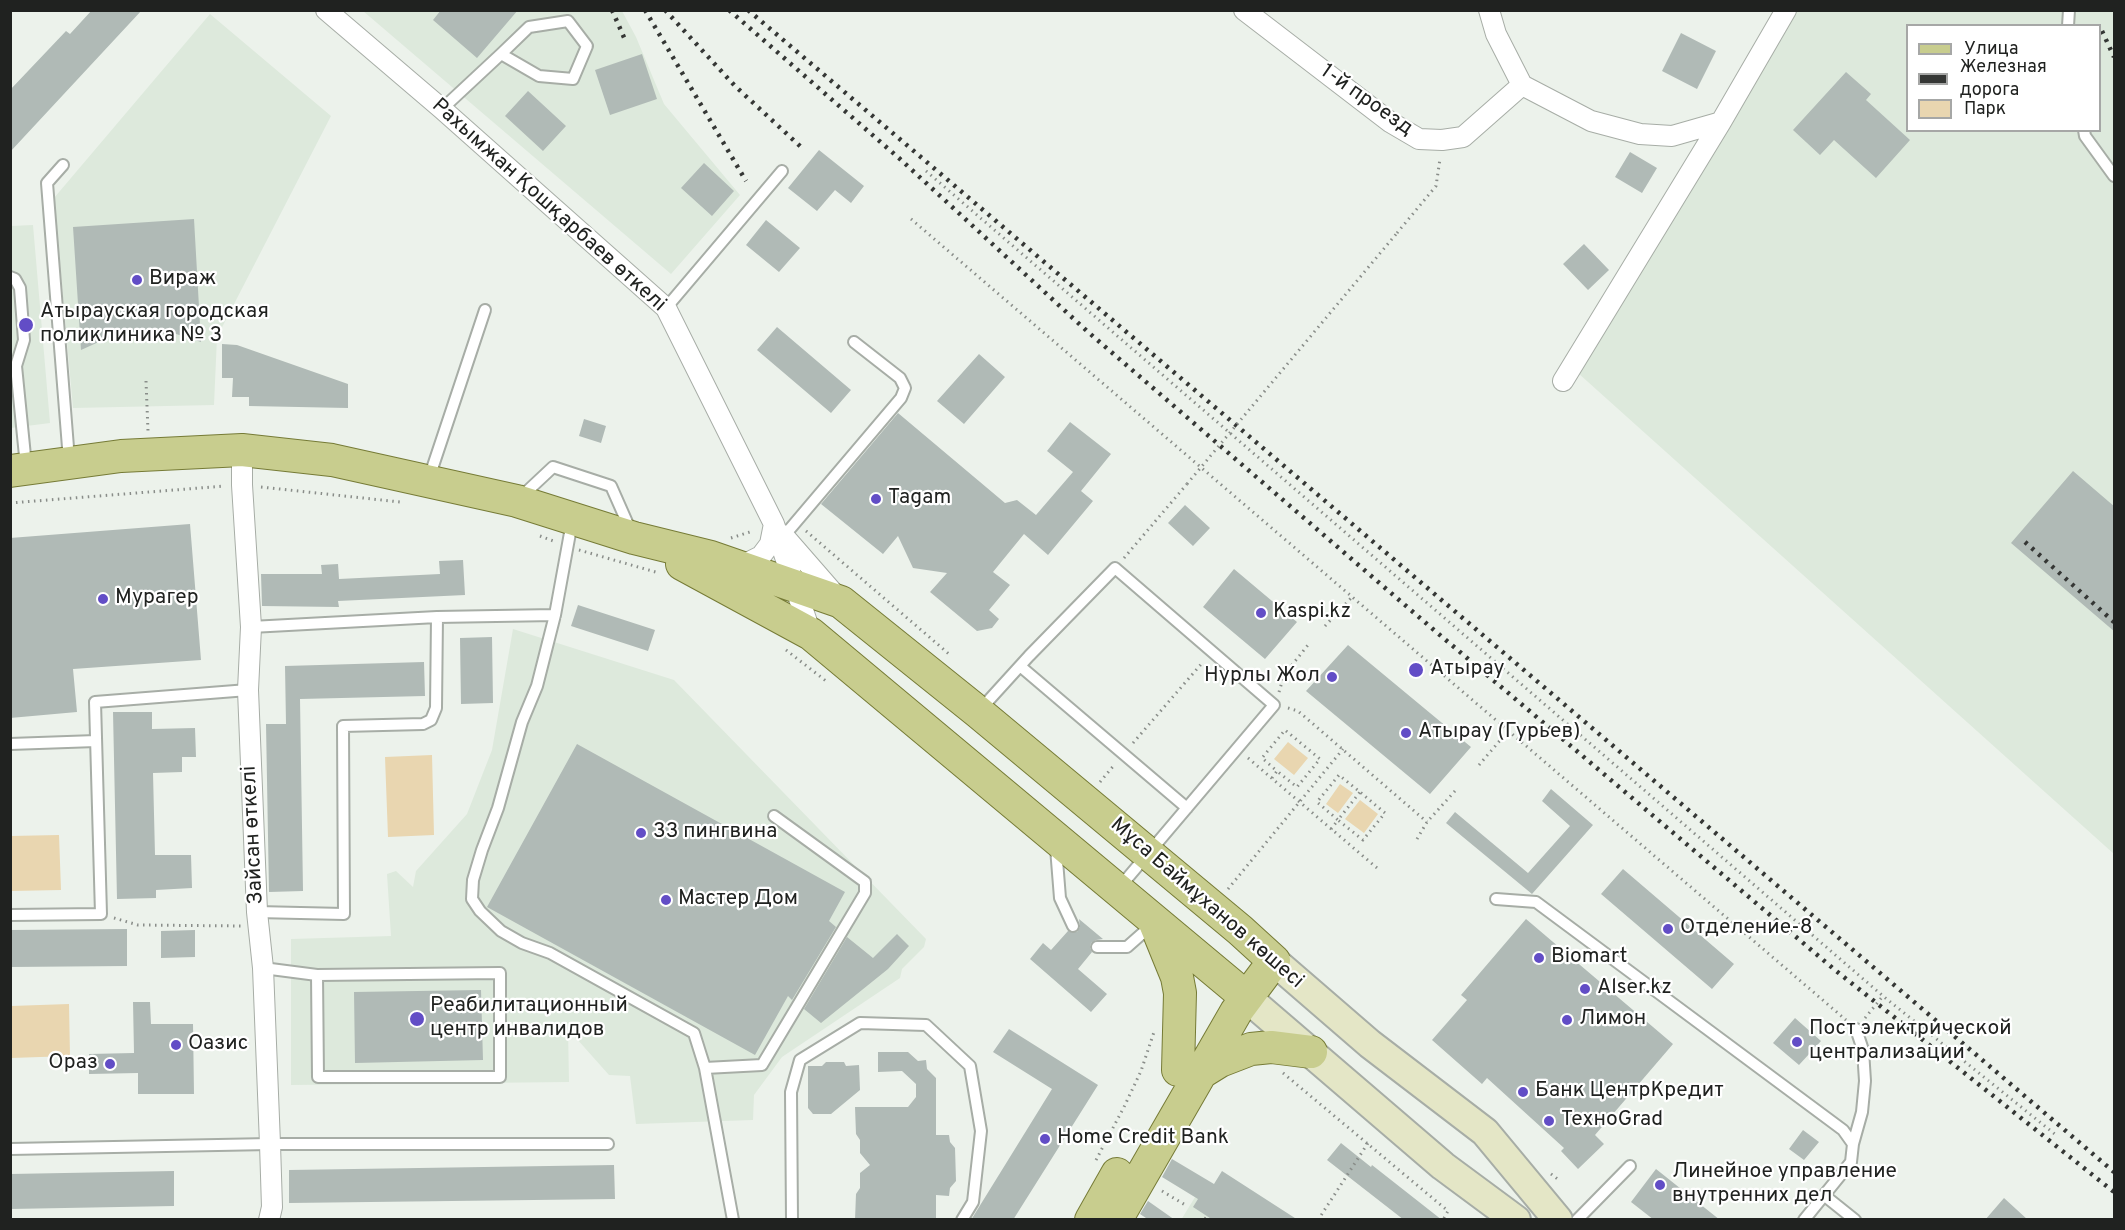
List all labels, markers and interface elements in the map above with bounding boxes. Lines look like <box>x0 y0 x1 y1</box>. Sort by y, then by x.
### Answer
legend <box>1906 24 2101 132</box>
text: Улица <box>1964 38 2018 61</box>
text: Железная дорога <box>1960 56 2047 102</box>
street label: 1-й проезд <box>1315 60 1417 142</box>
street label: Рахымжан Қошқарбаев өткелі <box>426 94 670 318</box>
text: Парк <box>1964 98 2006 121</box>
place label: Вираж <box>149 267 216 293</box>
marker: Вираж <box>130 273 144 287</box>
place label: Атырауская городская поликлиника № 3 <box>40 300 269 350</box>
marker: Атырауская городская поликлиника № 3 <box>17 316 35 334</box>
place label: Tagam <box>888 486 951 512</box>
marker: Tagam <box>869 492 883 506</box>
place label: Мурагер <box>115 586 199 612</box>
marker: Мурагер <box>96 592 110 606</box>
place label: Kaspi.kz <box>1273 600 1351 626</box>
marker: Kaspi.kz <box>1254 606 1268 620</box>
place label: Атырау <box>1430 657 1505 683</box>
marker: Атырау <box>1407 661 1425 679</box>
place label: Нурлы Жол <box>1204 664 1320 690</box>
marker: Нурлы Жол <box>1325 670 1339 684</box>
place label: Атырау (Гурьев) <box>1418 720 1580 746</box>
marker: Атырау (Гурьев) <box>1399 726 1413 740</box>
street label: Зайсан өткелі <box>238 765 270 905</box>
street label: Мұса Баймұханов көшесі <box>1104 813 1308 995</box>
place label: 33 пингвина <box>653 820 777 846</box>
marker: 33 пингвина <box>634 826 648 840</box>
place label: Мастер Дом <box>678 887 798 913</box>
marker: Мастер Дом <box>659 893 673 907</box>
place label: Отделение-8 <box>1680 916 1813 942</box>
marker: Отделение-8 <box>1661 922 1675 936</box>
place label: Biomart <box>1551 945 1627 971</box>
marker: Biomart <box>1532 951 1546 965</box>
place label: Alser.kz <box>1597 976 1672 1002</box>
marker: Alser.kz <box>1578 982 1592 996</box>
place label: Реабилитационный центр инвалидов <box>430 994 628 1044</box>
place label: Лимон <box>1579 1007 1646 1033</box>
marker: Реабилитационный центр инвалидов <box>408 1010 426 1028</box>
marker: Лимон <box>1560 1013 1574 1027</box>
place label: Пост электрической централизации <box>1809 1017 2012 1067</box>
place label: Оазис <box>188 1032 248 1058</box>
marker: Пост электрической централизации <box>1790 1035 1804 1049</box>
marker: Оазис <box>169 1038 183 1052</box>
place label: Ораз <box>48 1051 98 1077</box>
marker: Ораз <box>103 1057 117 1071</box>
place label: Банк ЦентрКредит <box>1535 1079 1724 1105</box>
marker: Банк ЦентрКредит <box>1516 1085 1530 1099</box>
place label: ТехноGrad <box>1561 1108 1663 1134</box>
marker: ТехноGrad <box>1542 1114 1556 1128</box>
place label: Home Credit Bank <box>1057 1126 1229 1152</box>
marker: Home Credit Bank <box>1038 1132 1052 1146</box>
place label: Линейное управление внутренних дел <box>1672 1160 1897 1210</box>
marker: Линейное управление внутренних дел <box>1653 1178 1667 1192</box>

